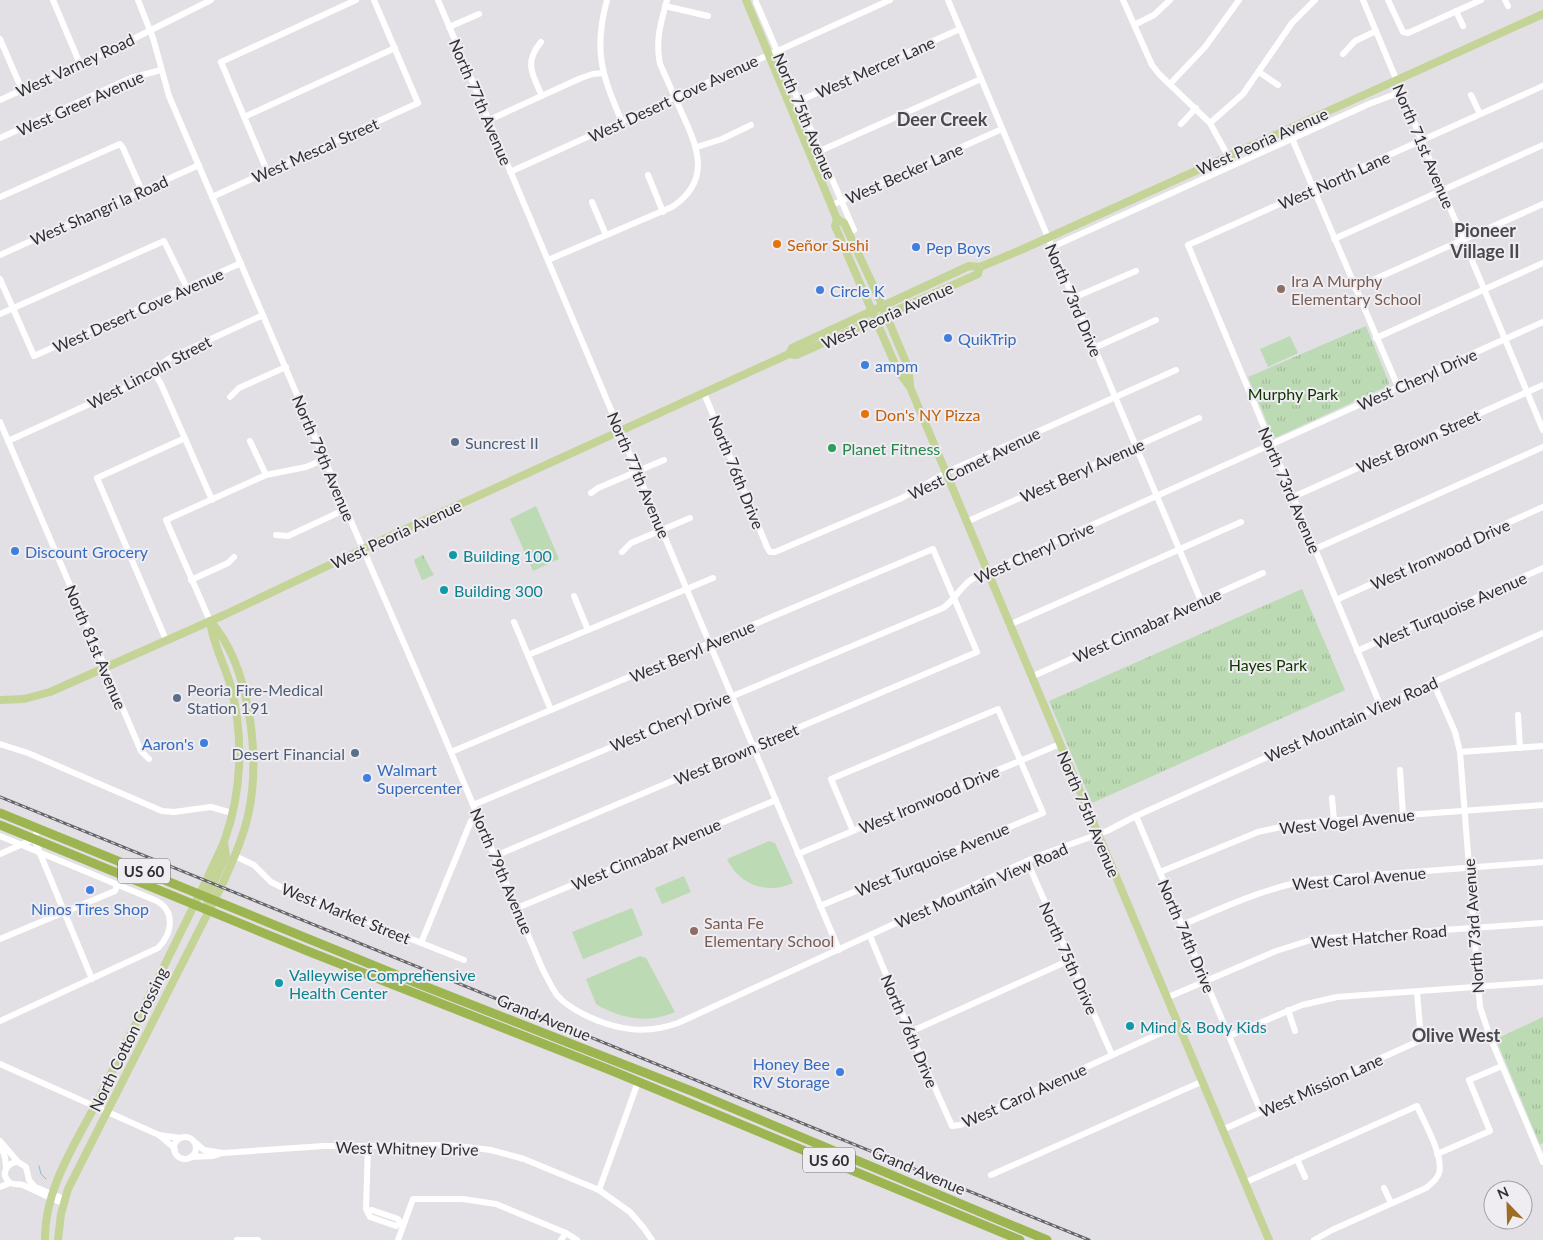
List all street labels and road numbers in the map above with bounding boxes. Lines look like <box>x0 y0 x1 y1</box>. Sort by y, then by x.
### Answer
street label: West Varney Road <box>13 29 137 101</box>
street label: West Mercer Lane <box>812 32 938 102</box>
street label: North 77th Avenue <box>446 36 516 168</box>
street label: West Desert Cove Avenue <box>585 50 761 146</box>
street label: North 75th Avenue <box>770 50 840 182</box>
street label: West Greer Avenue <box>14 66 146 140</box>
street label: North 71st Avenue <box>1389 81 1459 211</box>
street label: West Peoria Avenue <box>1193 104 1331 178</box>
street label: West Mescal Street <box>249 113 381 186</box>
street label: West Becker Lane <box>842 139 966 207</box>
street label: West North Lane <box>1275 147 1393 213</box>
street label: West Shangri la Road <box>27 171 171 249</box>
street label: North 73rd Drive <box>1042 241 1106 359</box>
street label: West Desert Cove Avenue <box>50 264 226 356</box>
street label: West Peoria Avenue <box>818 278 956 352</box>
street label: West Lincoln Street <box>84 331 214 413</box>
street label: West Cheryl Drive <box>1354 344 1480 414</box>
street label: North 79th Avenue <box>289 392 359 524</box>
street label: West Brown Street <box>1353 405 1483 477</box>
street label: North 77th Avenue <box>604 409 674 541</box>
street label: North 76th Drive <box>706 412 768 532</box>
street label: West Comet Avenue <box>905 423 1043 503</box>
street label: North 73rd Avenue <box>1255 424 1325 556</box>
street label: West Beryl Avenue <box>1017 434 1147 506</box>
street label: West Peoria Avenue <box>328 495 464 573</box>
street label: West Ironwood Drive <box>1367 515 1513 593</box>
street label: West Cheryl Drive <box>971 517 1097 587</box>
street label: West Turquoise Avenue <box>1371 568 1529 652</box>
street label: North 81st Avenue <box>61 582 131 712</box>
street label: West Cinnabar Avenue <box>1070 584 1224 666</box>
street label: West Beryl Avenue <box>627 616 757 686</box>
street label: West Mountain View Road <box>1262 672 1440 766</box>
street label: West Cheryl Drive <box>607 687 733 755</box>
street label: West Brown Street <box>671 719 801 789</box>
street label: North 75th Avenue <box>1054 748 1124 880</box>
street label: West Ironwood Drive <box>856 761 1002 837</box>
street label: West Vogel Avenue <box>1278 804 1416 838</box>
street label: North 79th Avenue <box>467 805 537 937</box>
street label: West Cinnabar Avenue <box>569 814 723 894</box>
street label: West Turquoise Avenue <box>852 818 1012 900</box>
street label: West Mountain View Road <box>892 838 1070 932</box>
road number: US 60 <box>118 858 170 884</box>
street label: North 73rd Avenue <box>1459 858 1487 994</box>
street label: West Carol Avenue <box>1291 863 1427 893</box>
street label: North 74th Drive <box>1155 877 1219 995</box>
street label: West Market Street <box>279 878 413 948</box>
street label: North 75th Drive <box>1036 899 1102 1017</box>
street label: West Hatcher Road <box>1310 921 1448 951</box>
street label: North Cotton Crossing <box>85 964 171 1114</box>
street label: North 76th Drive <box>878 972 942 1090</box>
street label: Grand Avenue <box>494 990 594 1044</box>
street label: West Mission Lane <box>1256 1049 1386 1121</box>
street label: West Carol Avenue <box>959 1059 1089 1131</box>
street label: West Whitney Drive <box>335 1137 479 1159</box>
street label: Grand Avenue <box>869 1142 969 1198</box>
road number: US 60 <box>803 1148 855 1172</box>

